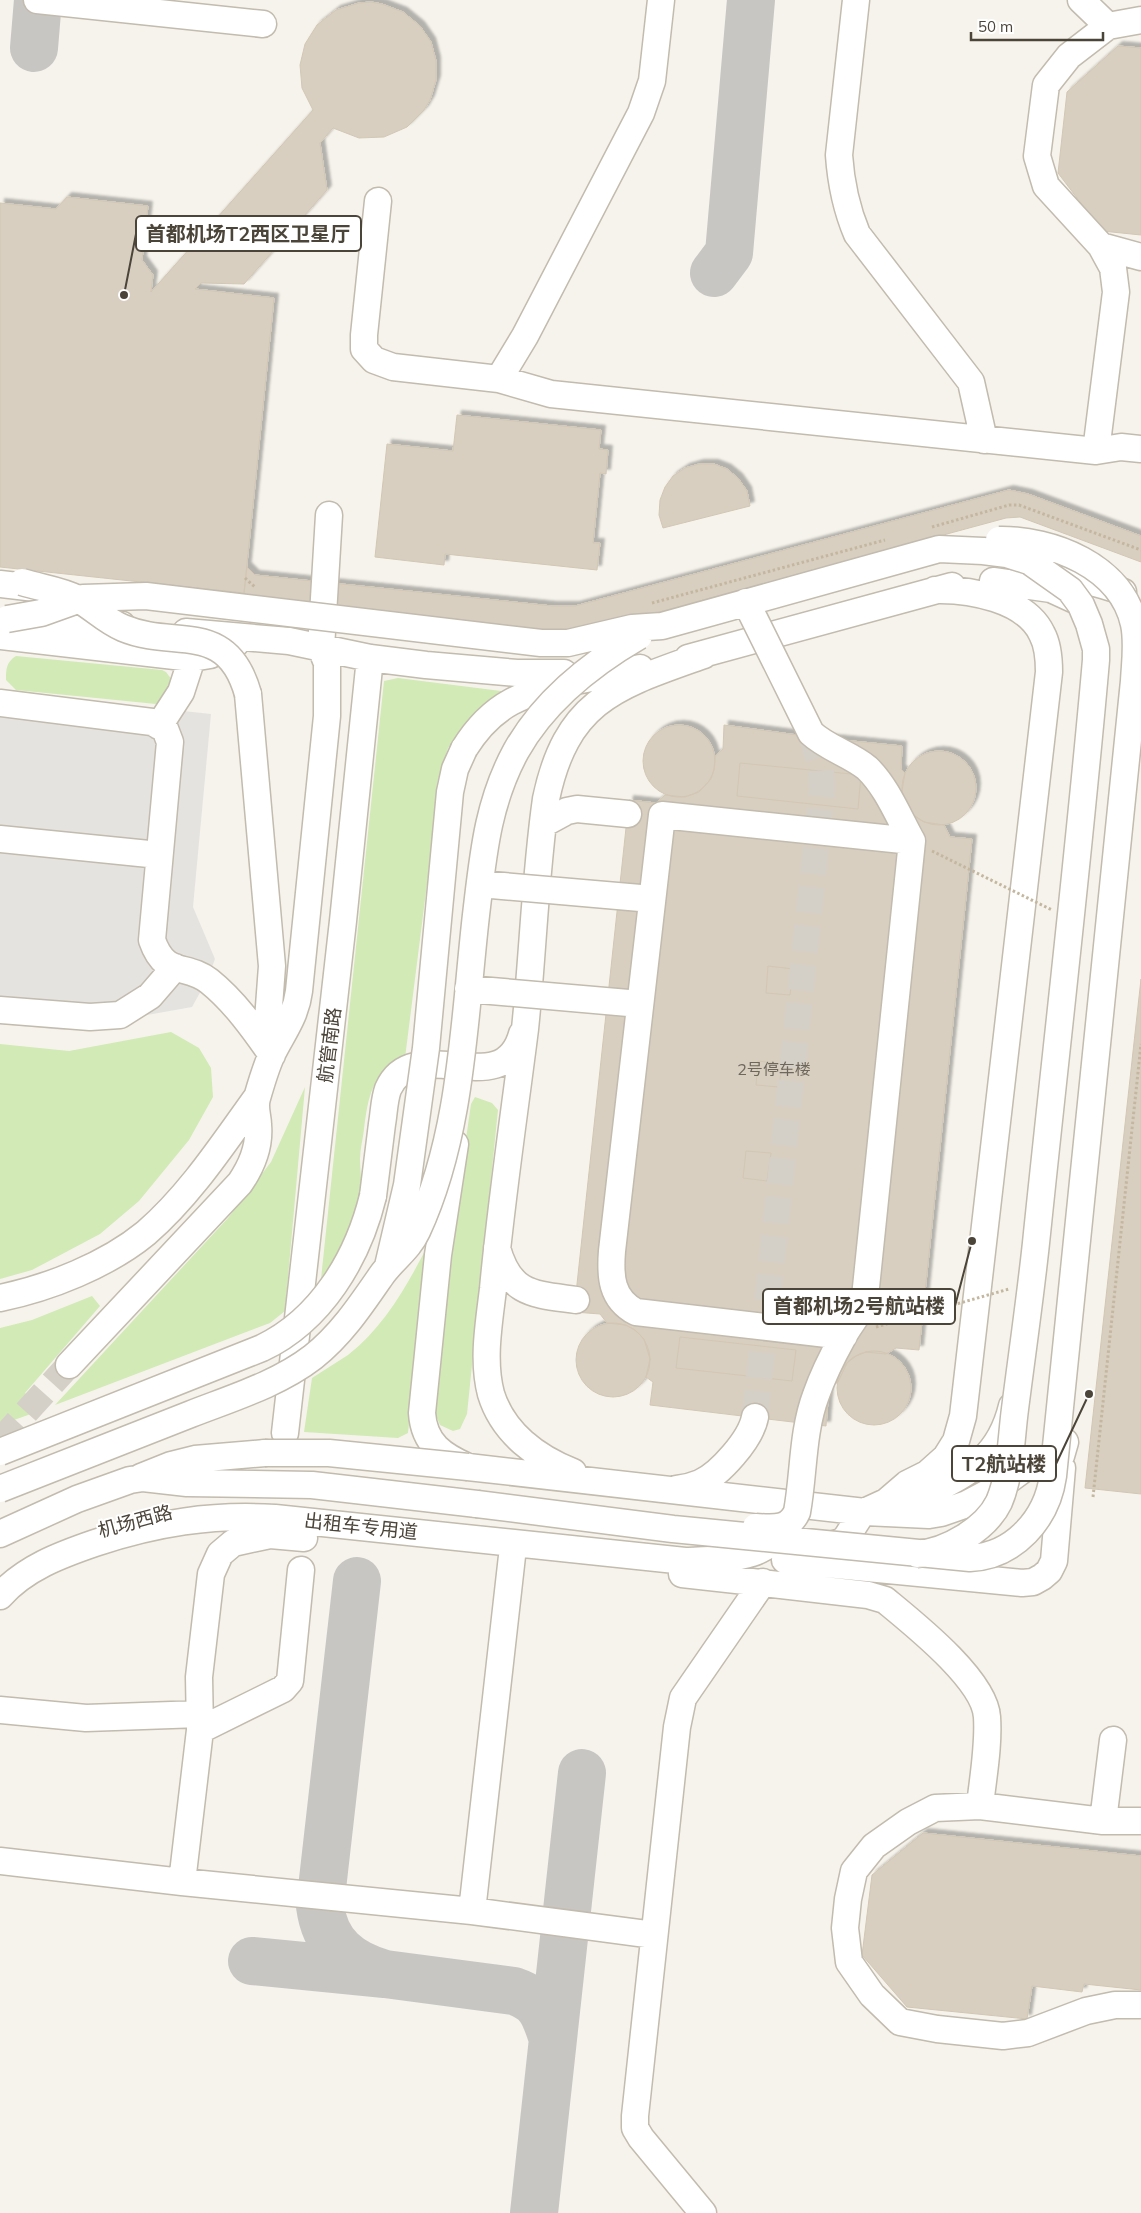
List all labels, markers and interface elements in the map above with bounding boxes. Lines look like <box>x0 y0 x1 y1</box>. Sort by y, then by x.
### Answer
scale bar <box>971 10 1104 42</box>
text: 50 m <box>978 17 1013 36</box>
callout: 首都机场T2西区卫星厅 <box>136 216 361 251</box>
text: 首都机场T2西区卫星厅 <box>146 221 350 246</box>
street label: 航管南路 <box>312 1006 346 1084</box>
house number: 2号停车楼 <box>737 1059 811 1079</box>
callout: 首都机场2号航站楼 <box>763 1289 955 1324</box>
text: 首都机场2号航站楼 <box>773 1293 945 1318</box>
callout: T2航站楼 <box>952 1446 1056 1481</box>
text: T2航站楼 <box>962 1451 1046 1476</box>
street label: 机场西路 <box>95 1500 175 1542</box>
street label: 出租车专用道 <box>303 1508 419 1544</box>

